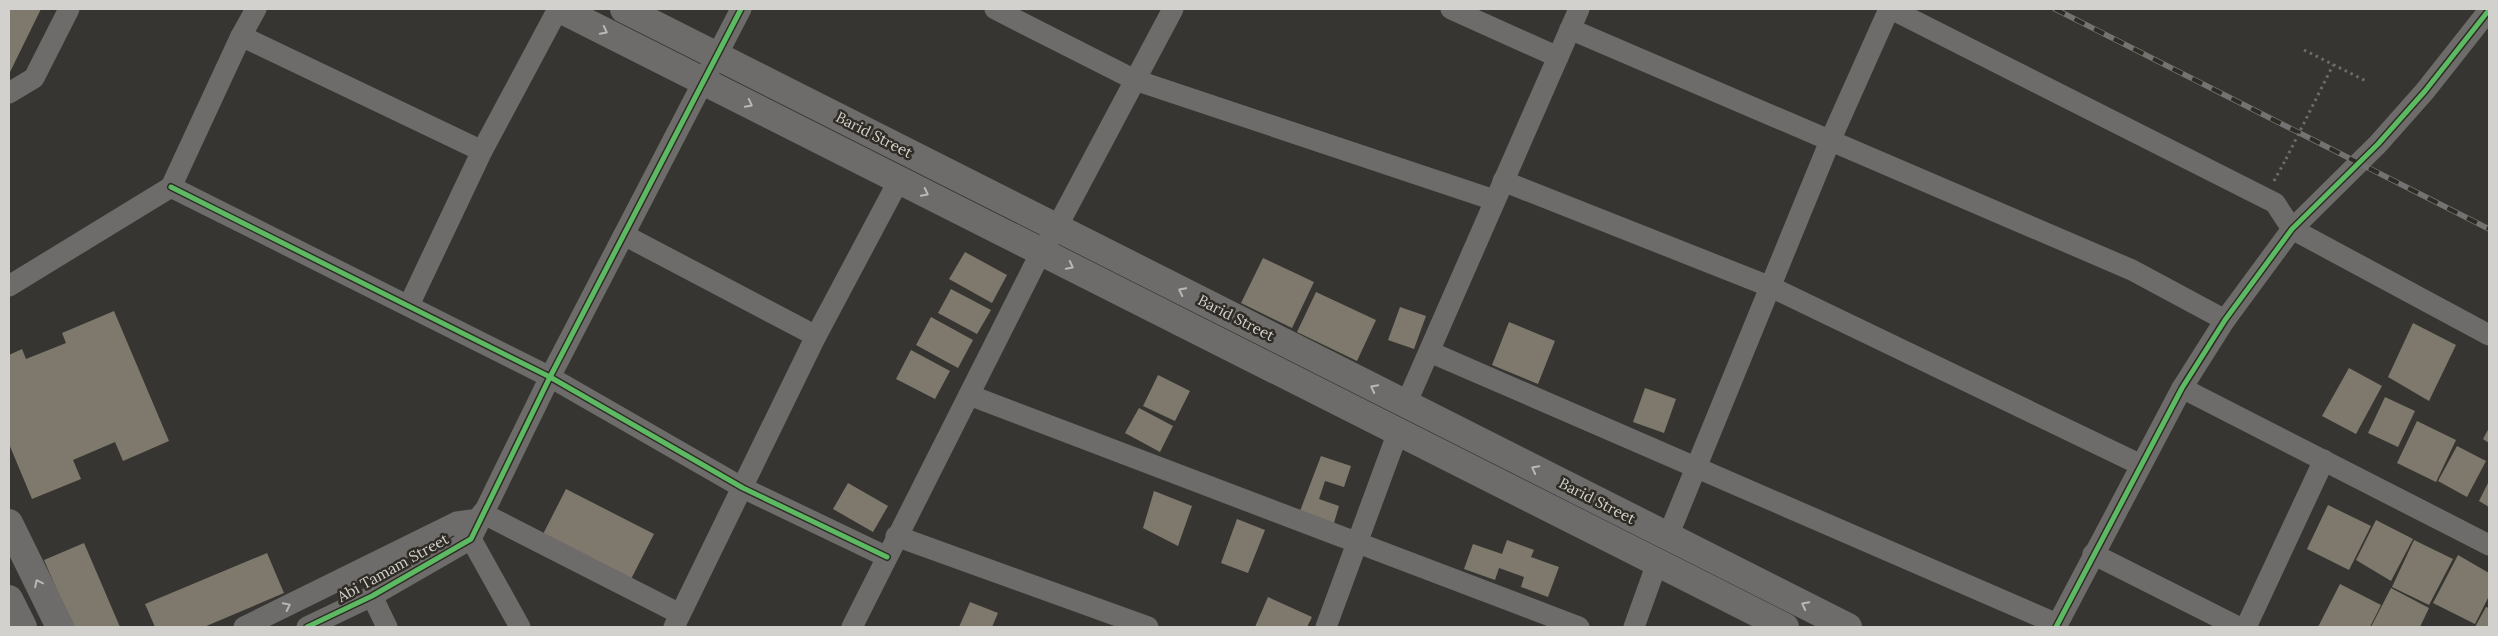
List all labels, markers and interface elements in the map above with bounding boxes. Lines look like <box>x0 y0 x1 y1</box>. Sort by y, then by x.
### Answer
one-way arrow <box>598 25 607 35</box>
one-way arrow <box>743 98 752 108</box>
street label: Barid Street <box>833 107 916 162</box>
one-way arrow <box>920 187 929 197</box>
one-way arrow <box>1065 260 1074 270</box>
one-way arrow <box>1178 287 1187 297</box>
street label: Barid Street <box>1195 290 1278 345</box>
one-way arrow <box>1370 384 1379 394</box>
one-way arrow <box>1531 465 1540 475</box>
street label: Barid Street <box>1556 473 1639 528</box>
street label: Abi Tamam Street <box>333 529 452 606</box>
one-way arrow <box>34 580 44 589</box>
one-way arrow <box>1801 601 1810 611</box>
one-way arrow <box>282 602 291 612</box>

